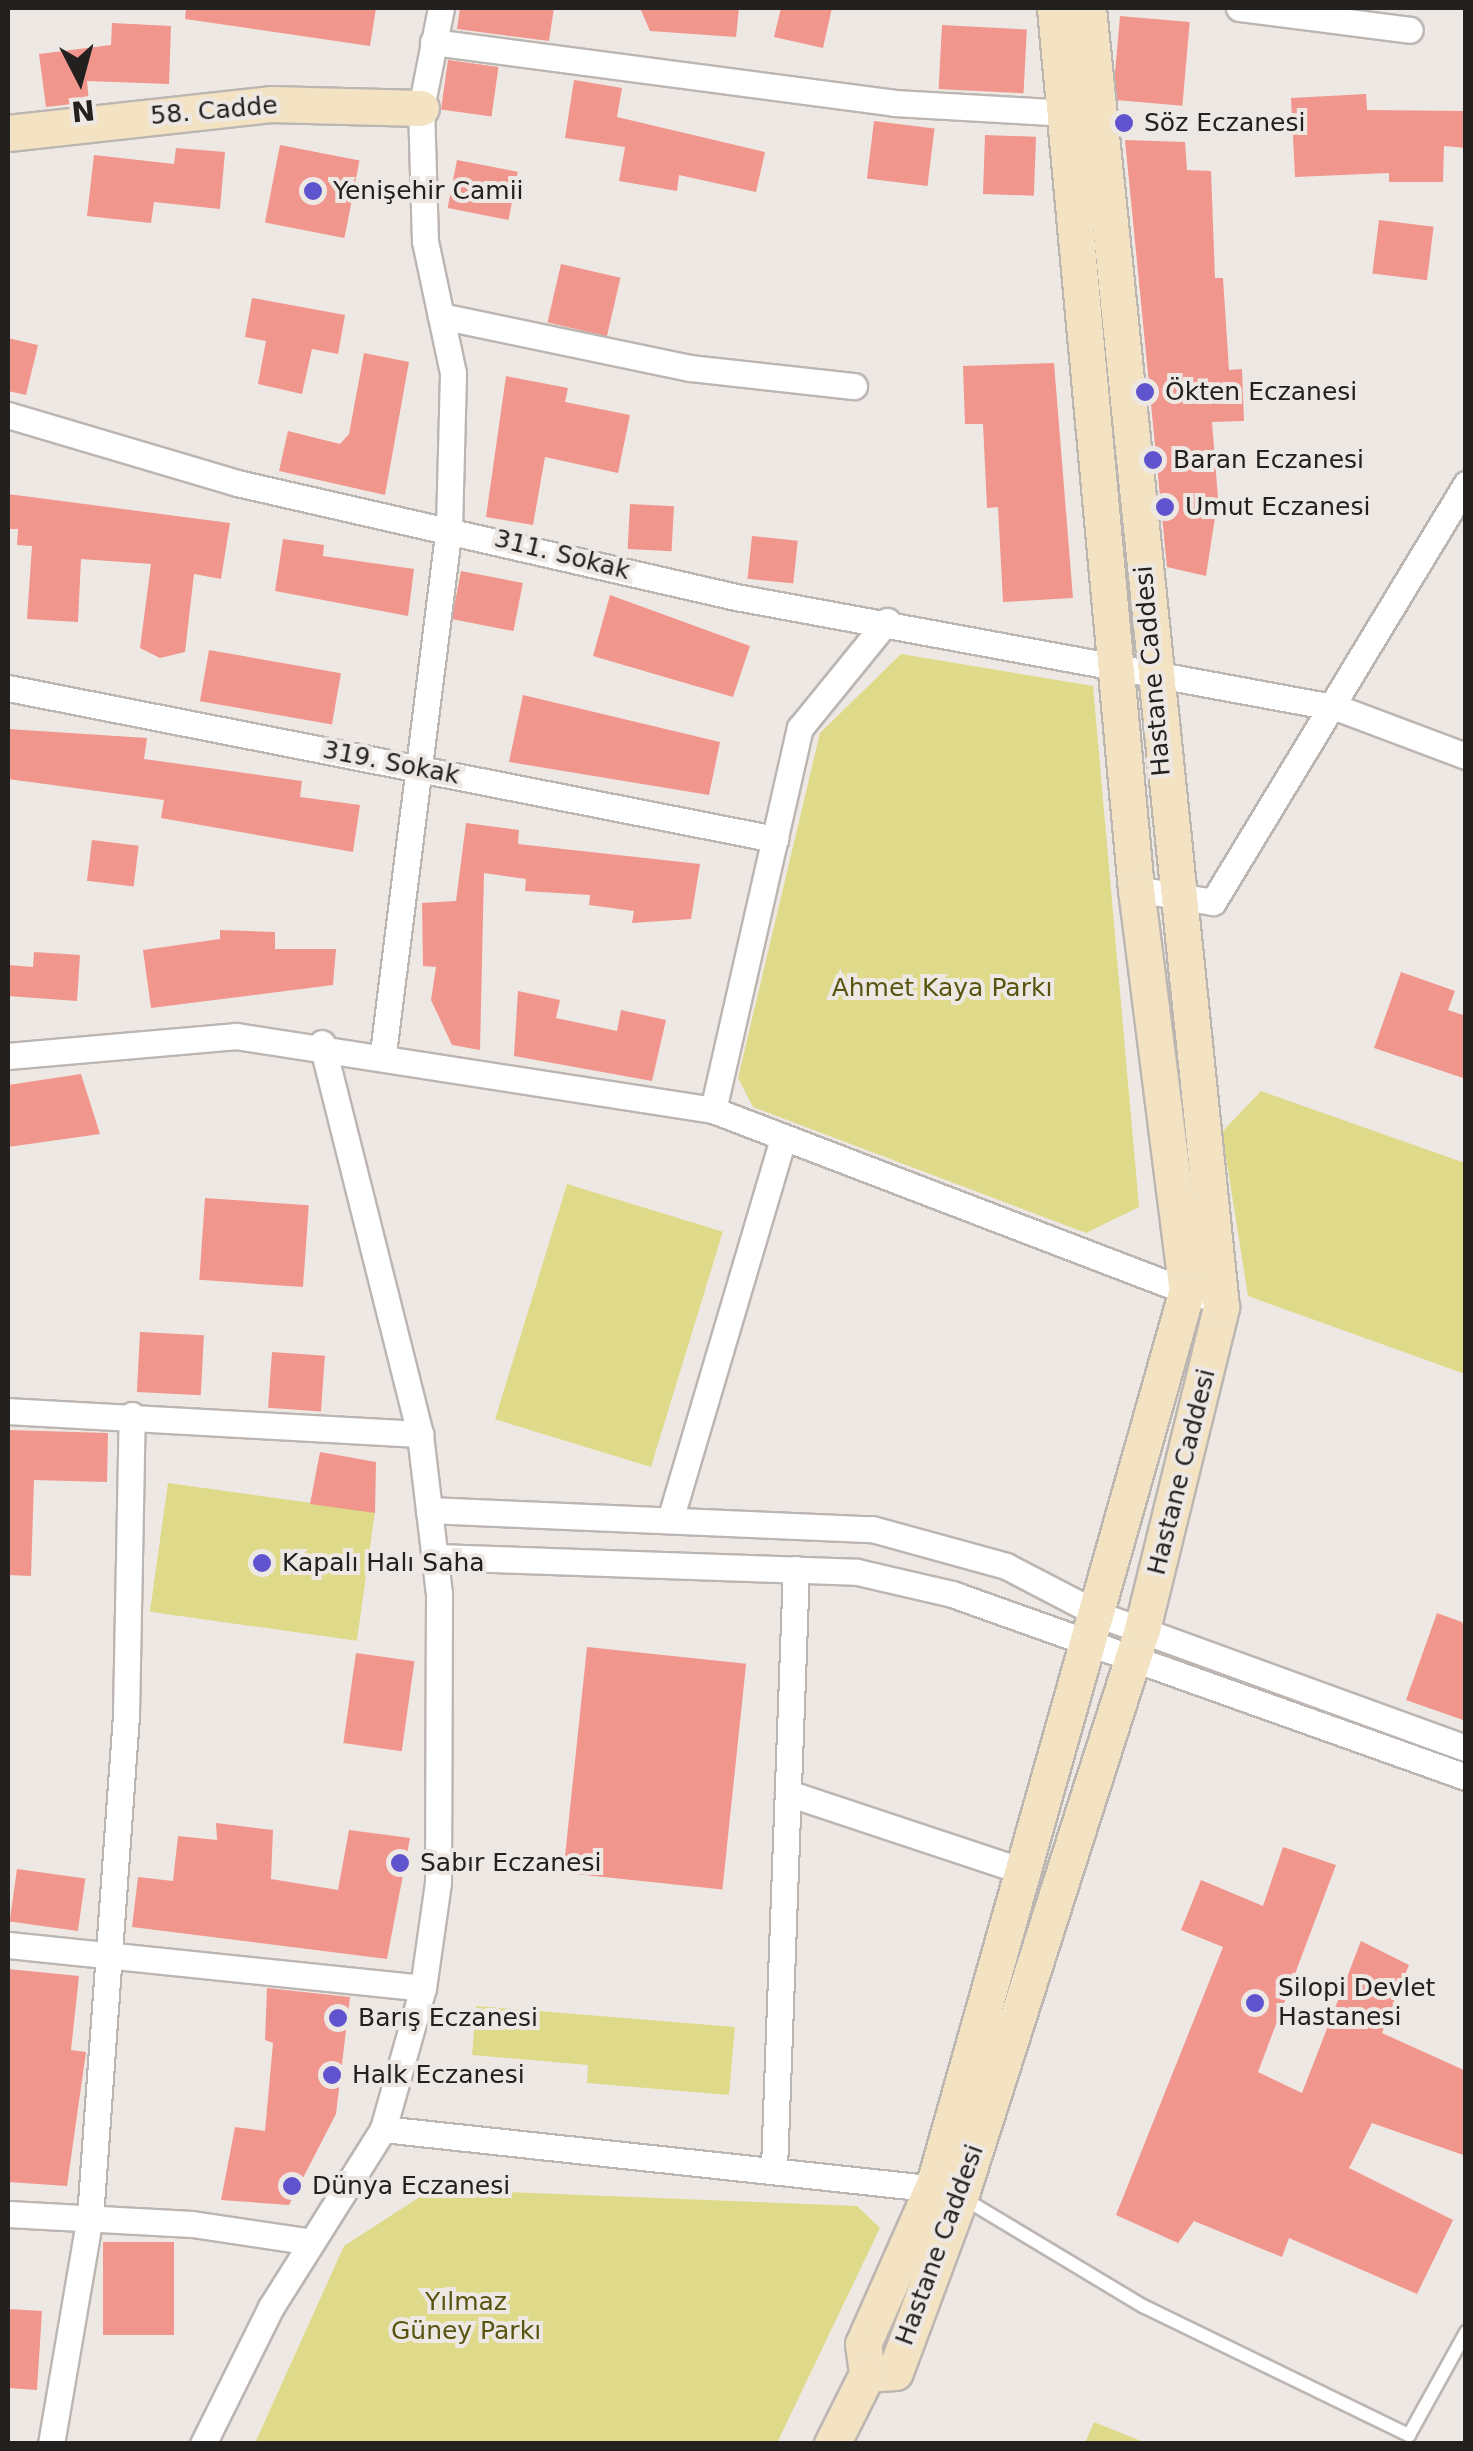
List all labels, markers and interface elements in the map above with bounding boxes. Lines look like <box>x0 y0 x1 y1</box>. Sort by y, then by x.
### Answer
north arrow <box>30 30 130 130</box>
street label: 58. Cadde <box>149 90 279 132</box>
text: N <box>70 93 97 128</box>
place label: Söz Eczanesi <box>1144 108 1305 138</box>
marker: Söz Eczanesi <box>1113 112 1135 134</box>
place label: Yenişehir Camii <box>333 176 524 206</box>
marker: Yenişehir Camii <box>302 180 324 202</box>
place label: Ökten Eczanesi <box>1165 377 1357 407</box>
marker: Ökten Eczanesi <box>1134 381 1156 403</box>
place label: Baran Eczanesi <box>1173 445 1364 475</box>
marker: Baran Eczanesi <box>1142 449 1164 471</box>
place label: Umut Eczanesi <box>1185 492 1370 522</box>
marker: Umut Eczanesi <box>1154 496 1176 518</box>
street label: 311. Sokak <box>491 524 633 586</box>
street label: Hastane Caddesi <box>1129 564 1177 778</box>
street label: 319. Sokak <box>320 735 462 791</box>
park label: Ahmet Kaya Parkı <box>832 973 1052 1003</box>
street label: Hastane Caddesi <box>1142 1366 1222 1578</box>
place label: Kapalı Halı Saha <box>282 1548 485 1578</box>
marker: Kapalı Halı Saha <box>251 1552 273 1574</box>
place label: Sabır Eczanesi <box>420 1848 601 1878</box>
marker: Sabır Eczanesi <box>389 1852 411 1874</box>
place label: Silopi Devlet Hastanesi <box>1278 1974 1435 2033</box>
marker: Silopi Devlet Hastanesi <box>1242 1990 1268 2016</box>
place label: Barış Eczanesi <box>358 2003 538 2033</box>
marker: Barış Eczanesi <box>327 2007 349 2029</box>
place label: Halk Eczanesi <box>352 2060 525 2090</box>
marker: Halk Eczanesi <box>321 2064 343 2086</box>
street label: Hastane Caddesi <box>890 2141 990 2349</box>
place label: Dünya Eczanesi <box>312 2171 510 2201</box>
marker: Dünya Eczanesi <box>281 2175 303 2197</box>
park label: Yılmaz Güney Parkı <box>391 2288 541 2347</box>

